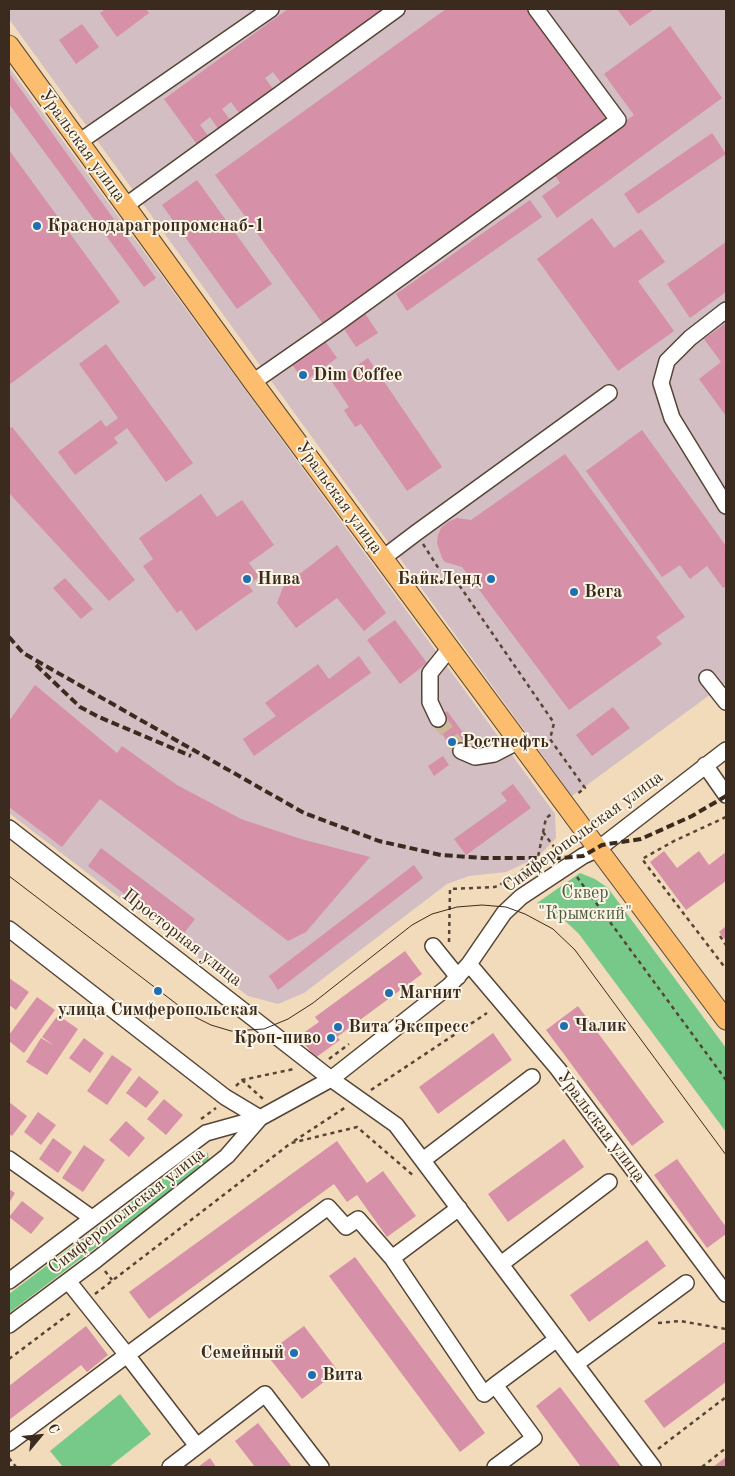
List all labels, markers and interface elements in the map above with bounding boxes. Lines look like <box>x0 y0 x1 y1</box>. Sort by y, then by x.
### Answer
street label: Уральская улица <box>34 85 130 207</box>
place label: Краснодарагропромснаб-1 <box>47 215 265 237</box>
marker: Краснодарагропромснаб-1 <box>31 220 43 232</box>
place label: Dim Coffee <box>313 364 402 386</box>
marker: Dim Coffee <box>297 369 309 381</box>
street label: Уральская улица <box>291 437 387 559</box>
place label: Нива <box>257 568 300 590</box>
place label: БайкЛенд <box>397 568 481 590</box>
marker: Нива <box>241 573 253 585</box>
marker: БайкЛенд <box>485 573 497 585</box>
place label: Вега <box>584 581 622 603</box>
marker: Вега <box>568 586 580 598</box>
place label: Ростнефть <box>462 731 549 753</box>
marker: Ростнефть <box>446 736 458 748</box>
street label: Симферопольская улица <box>499 767 667 897</box>
park label: Сквер "Крымский" <box>538 882 632 924</box>
street label: Просторная улица <box>118 884 246 992</box>
place label: Магнит <box>399 982 461 1004</box>
marker: улица Симферопольская <box>152 985 164 997</box>
marker: Магнит <box>383 987 395 999</box>
place label: улица Симферопольская <box>58 999 258 1021</box>
place label: Чалик <box>574 1015 626 1037</box>
place label: Вита Экспресс <box>348 1016 469 1038</box>
marker: Чалик <box>558 1020 570 1032</box>
marker: Вита Экспресс <box>332 1021 344 1033</box>
place label: Кроп-пиво <box>233 1027 321 1049</box>
marker: Кроп-пиво <box>325 1032 337 1044</box>
street label: Уральская улица <box>552 1067 650 1187</box>
street label: Симферопольская улица <box>44 1143 210 1279</box>
place label: Семейный <box>200 1342 284 1364</box>
marker: Семейный <box>288 1347 300 1359</box>
place label: Вита <box>322 1364 363 1386</box>
marker: Вита <box>306 1369 318 1381</box>
north arrow <box>15 1411 65 1461</box>
text: С <box>45 1422 62 1436</box>

